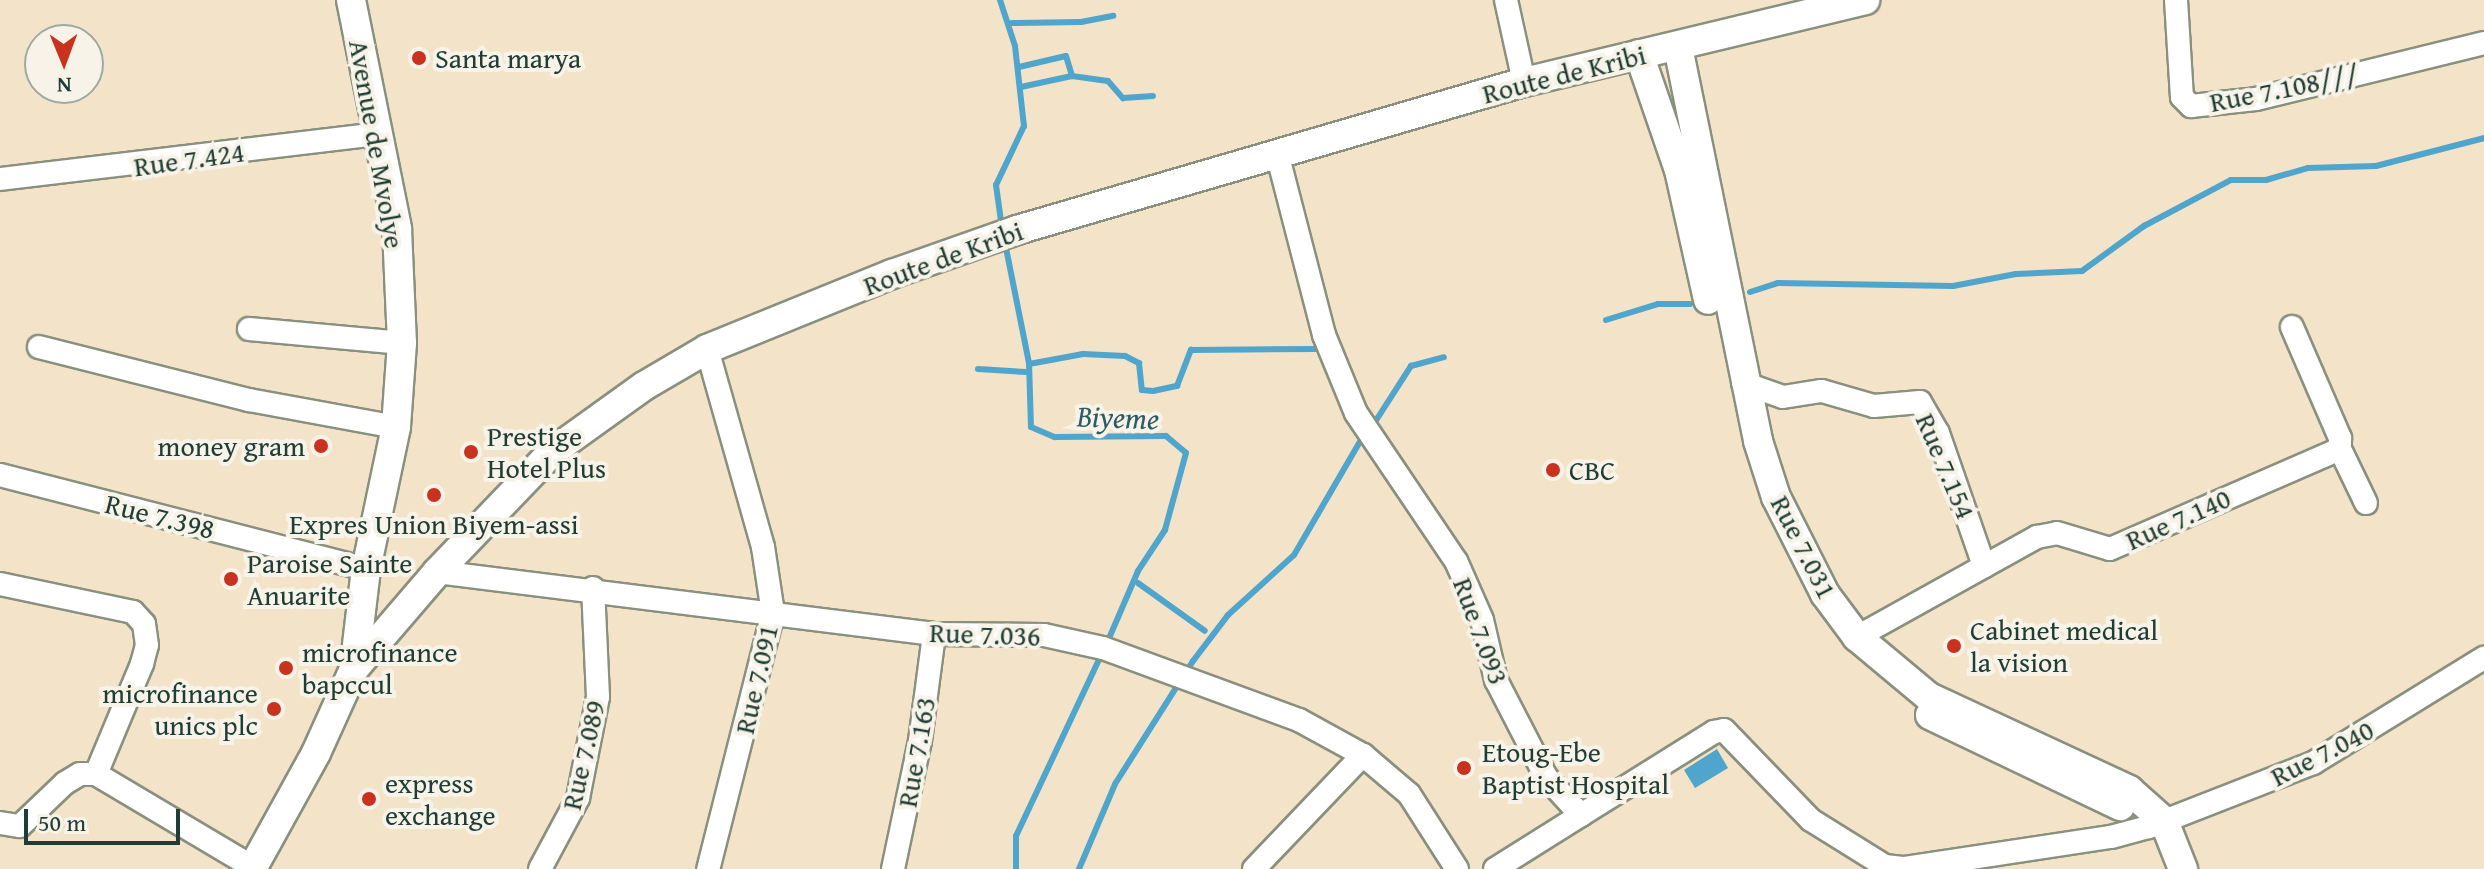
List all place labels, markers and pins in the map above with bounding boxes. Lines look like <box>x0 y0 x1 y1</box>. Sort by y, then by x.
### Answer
place label: Santa marya <box>435 41 581 75</box>
marker: Santa marya <box>410 49 428 67</box>
place label: Prestige Hotel Plus <box>487 419 606 485</box>
place label: money gram <box>158 429 305 463</box>
marker: money gram <box>312 437 330 455</box>
marker: Prestige Hotel Plus <box>462 443 480 461</box>
place label: CBC <box>1569 453 1615 487</box>
marker: CBC <box>1544 461 1562 479</box>
marker: Expres Union Biyem-assi <box>425 486 443 504</box>
place label: Expres Union Biyem-assi <box>289 507 579 541</box>
place label: Paroise Sainte Anuarite <box>247 546 412 612</box>
marker: Paroise Sainte Anuarite <box>222 570 240 588</box>
place label: Cabinet medical la vision <box>1970 613 2158 679</box>
place label: microfinance bapccul <box>302 635 458 701</box>
marker: Cabinet medical la vision <box>1945 637 1963 655</box>
marker: microfinance bapccul <box>277 659 295 677</box>
place label: microfinance unics plc <box>102 676 258 742</box>
marker: microfinance unics plc <box>265 700 283 718</box>
place label: Etoug-Ebe Baptist Hospital <box>1482 735 1669 801</box>
marker: Etoug-Ebe Baptist Hospital <box>1453 757 1475 779</box>
place label: express exchange <box>385 766 496 832</box>
marker: express exchange <box>360 790 378 808</box>

